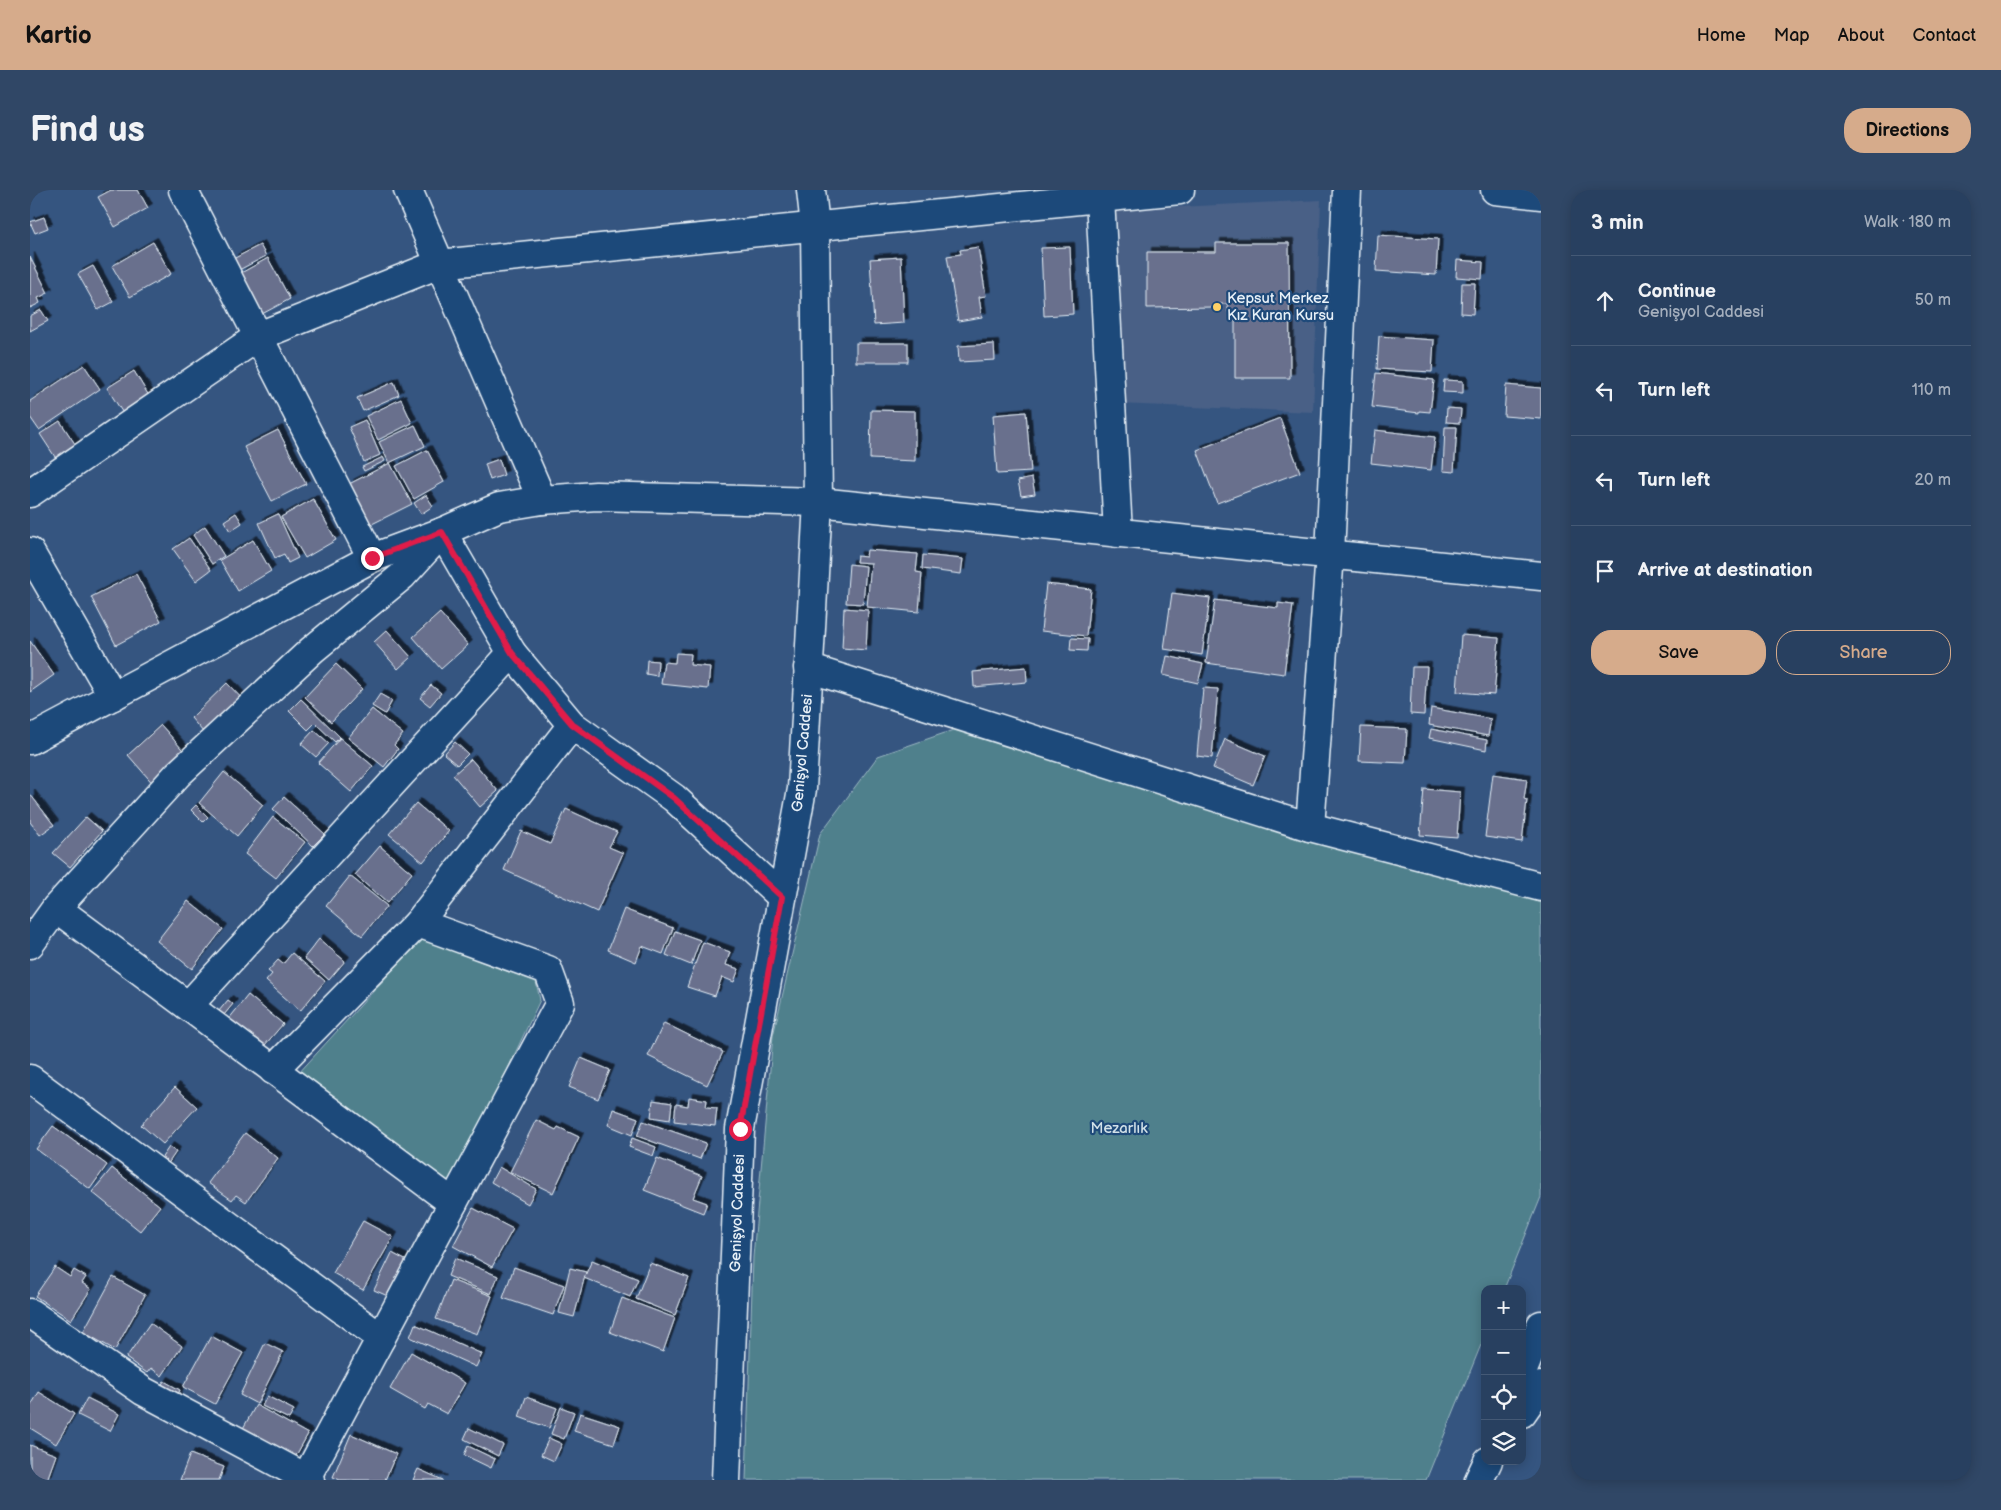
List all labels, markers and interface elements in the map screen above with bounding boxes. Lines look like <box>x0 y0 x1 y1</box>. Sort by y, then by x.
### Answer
text: Kartio <box>25 21 92 50</box>
text: Home <box>1697 25 1746 46</box>
text: Map <box>1774 25 1810 46</box>
text: About <box>1838 25 1885 46</box>
text: Contact <box>1913 25 1976 46</box>
button: Directions <box>1844 108 1971 153</box>
text: Find us <box>30 109 145 152</box>
text: 3 min <box>1591 210 1644 235</box>
text: Walk · 180 m <box>1864 213 1951 232</box>
text: Continue <box>1638 280 1716 303</box>
icon: ahead <box>1591 287 1619 315</box>
place label: Kepsut Merkez Kız Kuran Kursu <box>1227 289 1334 325</box>
text: 50 m <box>1915 291 1951 310</box>
marker: Kepsut Merkez Kız Kuran Kursu <box>1211 301 1223 313</box>
text: Genişyol Caddesi <box>1638 303 1764 322</box>
icon: left <box>1591 377 1619 405</box>
text: Turn left <box>1638 379 1710 402</box>
text: 110 m <box>1912 381 1951 400</box>
icon: left <box>1591 467 1619 495</box>
text: Turn left <box>1638 469 1710 492</box>
text: 20 m <box>1915 471 1951 490</box>
route end <box>361 547 384 570</box>
icon: arrive <box>1591 557 1619 585</box>
text: Arrive at destination <box>1638 559 1813 582</box>
button: Save <box>1591 630 1766 675</box>
button: Share <box>1776 630 1951 675</box>
street label: Genişyol Caddesi <box>788 693 817 813</box>
route start <box>729 1118 752 1141</box>
park label: Mezarlık <box>1091 1119 1148 1138</box>
street label: Genişyol Caddesi <box>726 1154 749 1272</box>
map controls <box>1481 1285 1526 1465</box>
button: + <box>1481 1285 1526 1330</box>
button: − <box>1481 1330 1526 1375</box>
button: locate <box>1481 1375 1526 1420</box>
button: layers <box>1481 1420 1526 1465</box>

